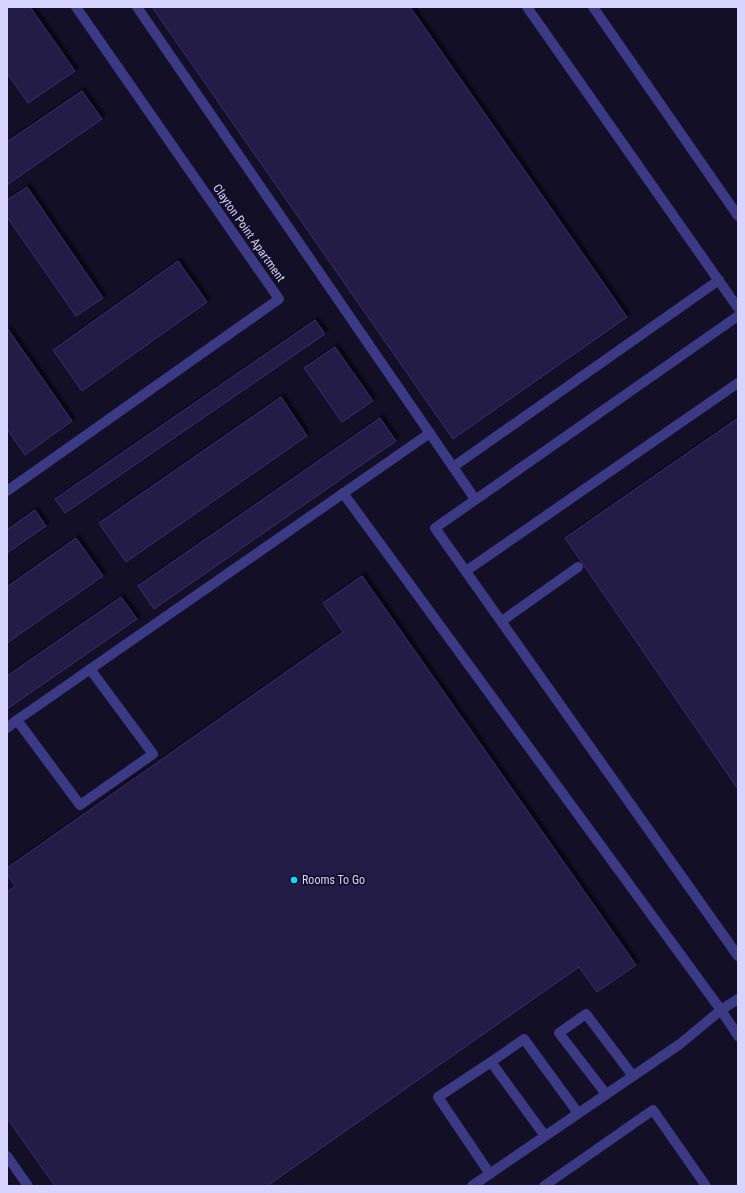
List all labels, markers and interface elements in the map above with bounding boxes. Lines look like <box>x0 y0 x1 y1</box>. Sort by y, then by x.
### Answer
street label: Clayton Point Apartment <box>210 182 288 285</box>
place label: Rooms To Go <box>302 873 365 887</box>
marker: Rooms To Go <box>289 875 299 885</box>

